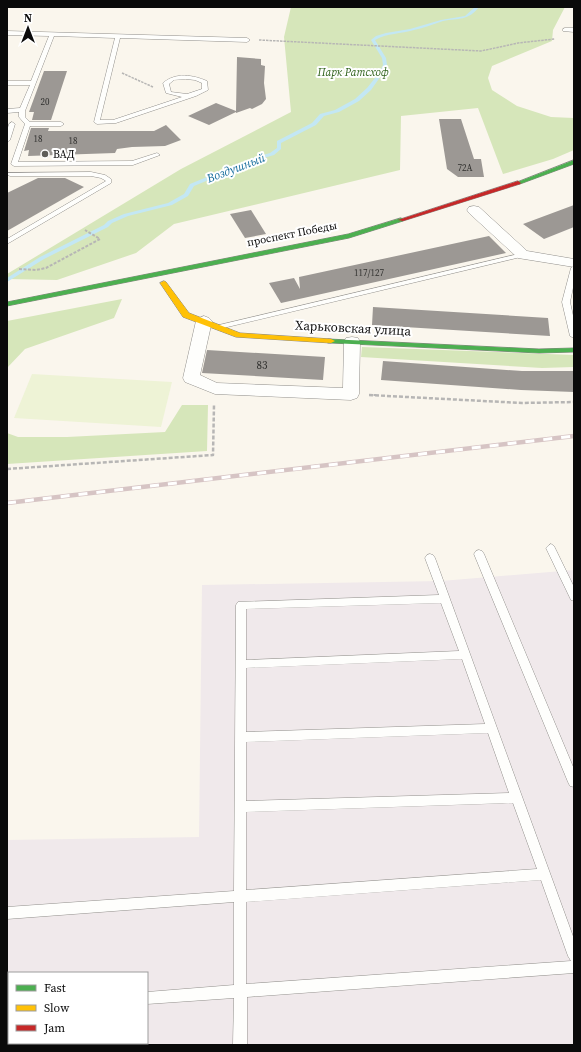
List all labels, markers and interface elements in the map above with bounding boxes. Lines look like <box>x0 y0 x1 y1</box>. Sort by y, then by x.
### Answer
north arrow <box>8 8 48 48</box>
text: N <box>24 11 32 26</box>
park label: Парк Ратсхоф <box>316 65 389 80</box>
house number: 20 <box>40 96 50 108</box>
house number: 18 <box>33 133 43 145</box>
house number: 18 <box>68 135 78 147</box>
place label: ВАД <box>53 147 75 162</box>
marker: ВАД <box>40 149 50 159</box>
water label: Воздушный <box>204 150 268 187</box>
house number: 72А <box>458 162 473 174</box>
street label: проспект Победы <box>246 218 338 250</box>
house number: 117/127 <box>354 267 384 279</box>
street label: Харьковская улица <box>295 316 412 340</box>
house number: 83 <box>257 358 268 373</box>
legend <box>8 972 148 1044</box>
text: Fast <box>44 980 66 996</box>
text: Slow <box>44 1000 70 1016</box>
text: Jam <box>43 1020 65 1036</box>

